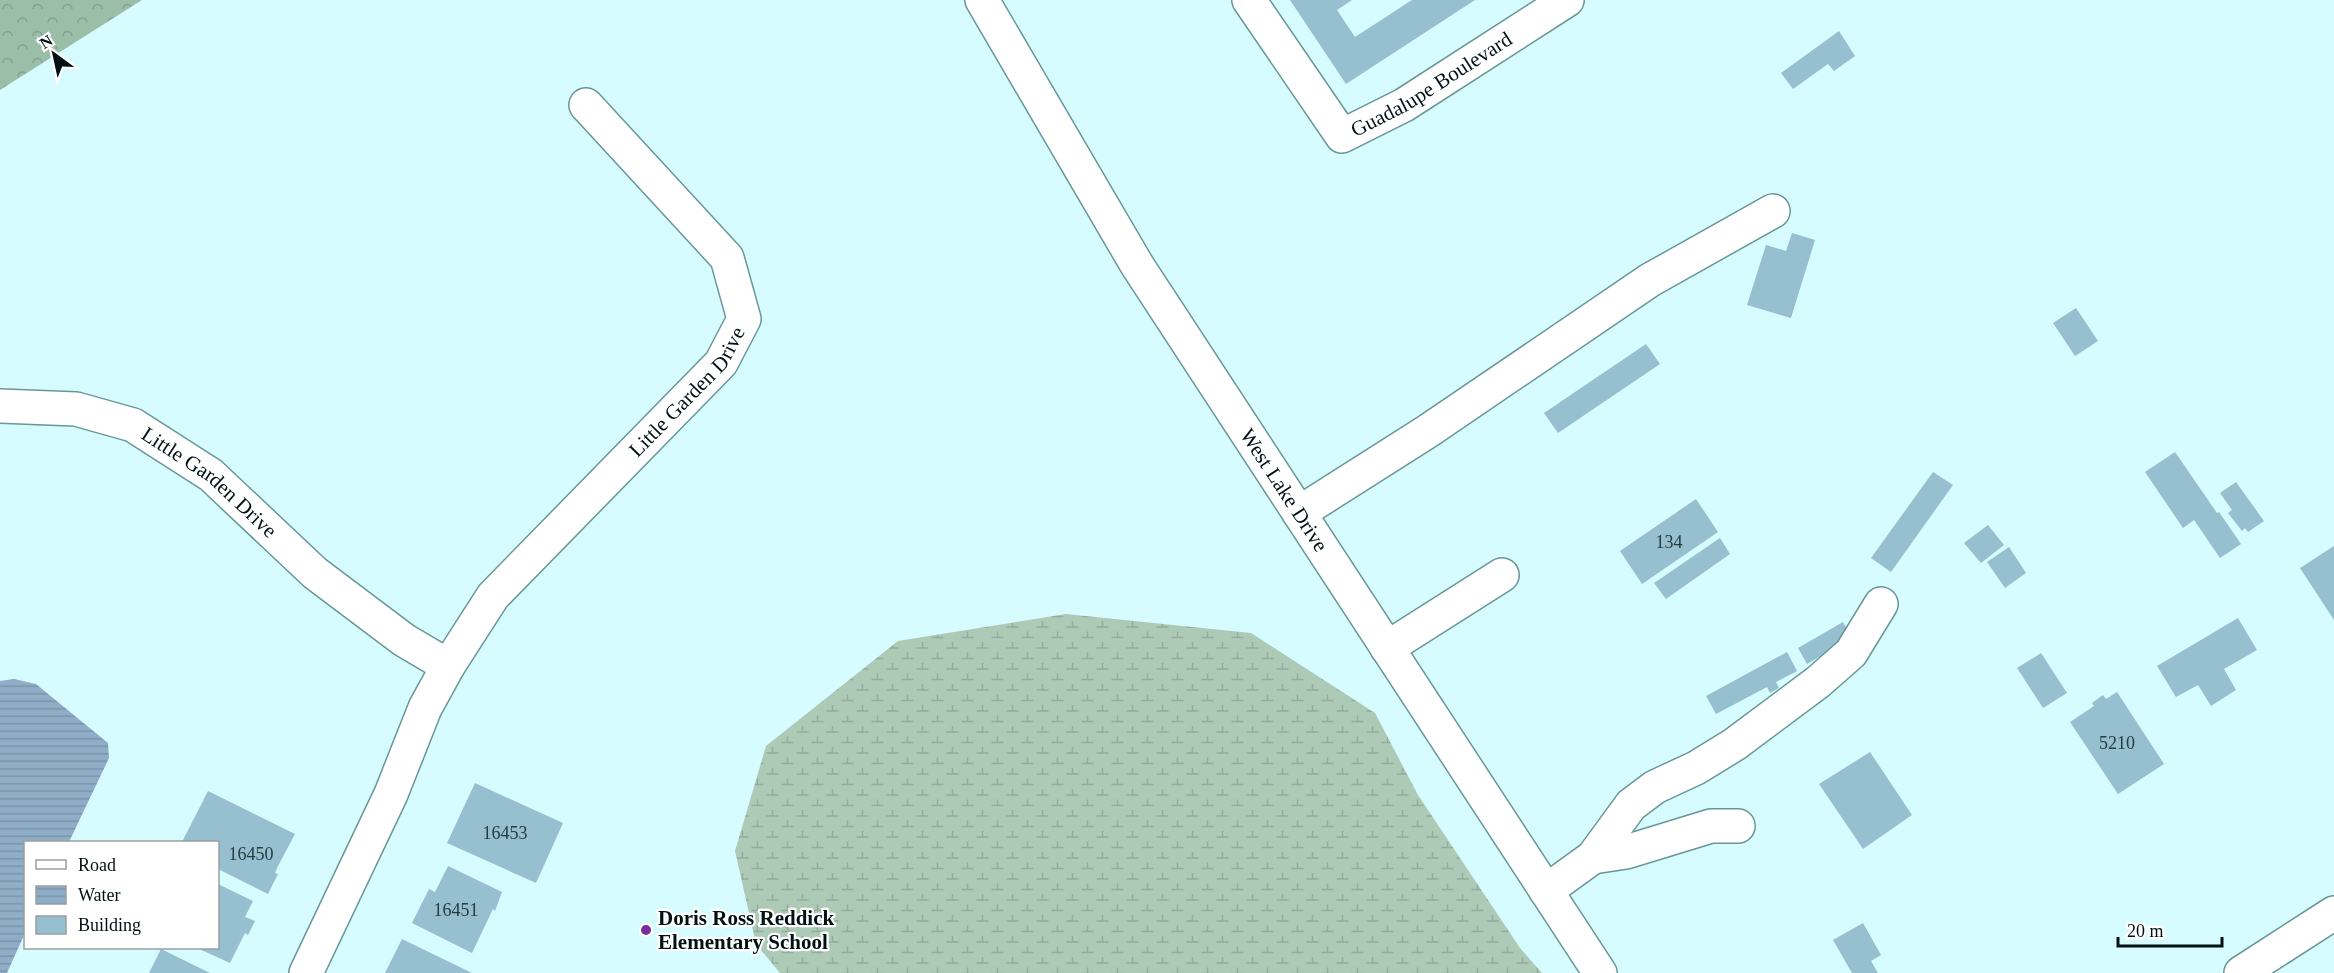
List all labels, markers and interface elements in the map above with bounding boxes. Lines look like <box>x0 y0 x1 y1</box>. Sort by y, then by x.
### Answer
north arrow <box>24 24 84 84</box>
street label: Guadalupe Boulevard <box>1347 27 1517 142</box>
text: N <box>37 31 56 52</box>
street label: Little Garden Drive <box>624 323 750 462</box>
street label: Little Garden Drive <box>137 422 282 543</box>
street label: West Lake Drive <box>1235 424 1333 556</box>
house number: 134 <box>1656 532 1683 552</box>
house number: 5210 <box>2099 733 2135 753</box>
house number: 16453 <box>483 823 528 843</box>
legend <box>24 841 219 949</box>
house number: 16450 <box>229 844 274 864</box>
text: Road <box>78 855 116 875</box>
text: Water <box>78 885 121 905</box>
house number: 16451 <box>434 900 479 920</box>
place label: Doris Ross Reddick Elementary School <box>658 906 835 954</box>
scale bar <box>2118 910 2222 948</box>
text: Building <box>78 915 141 935</box>
text: 20 m <box>2127 921 2164 941</box>
marker: Doris Ross Reddick Elementary School <box>639 923 653 937</box>

